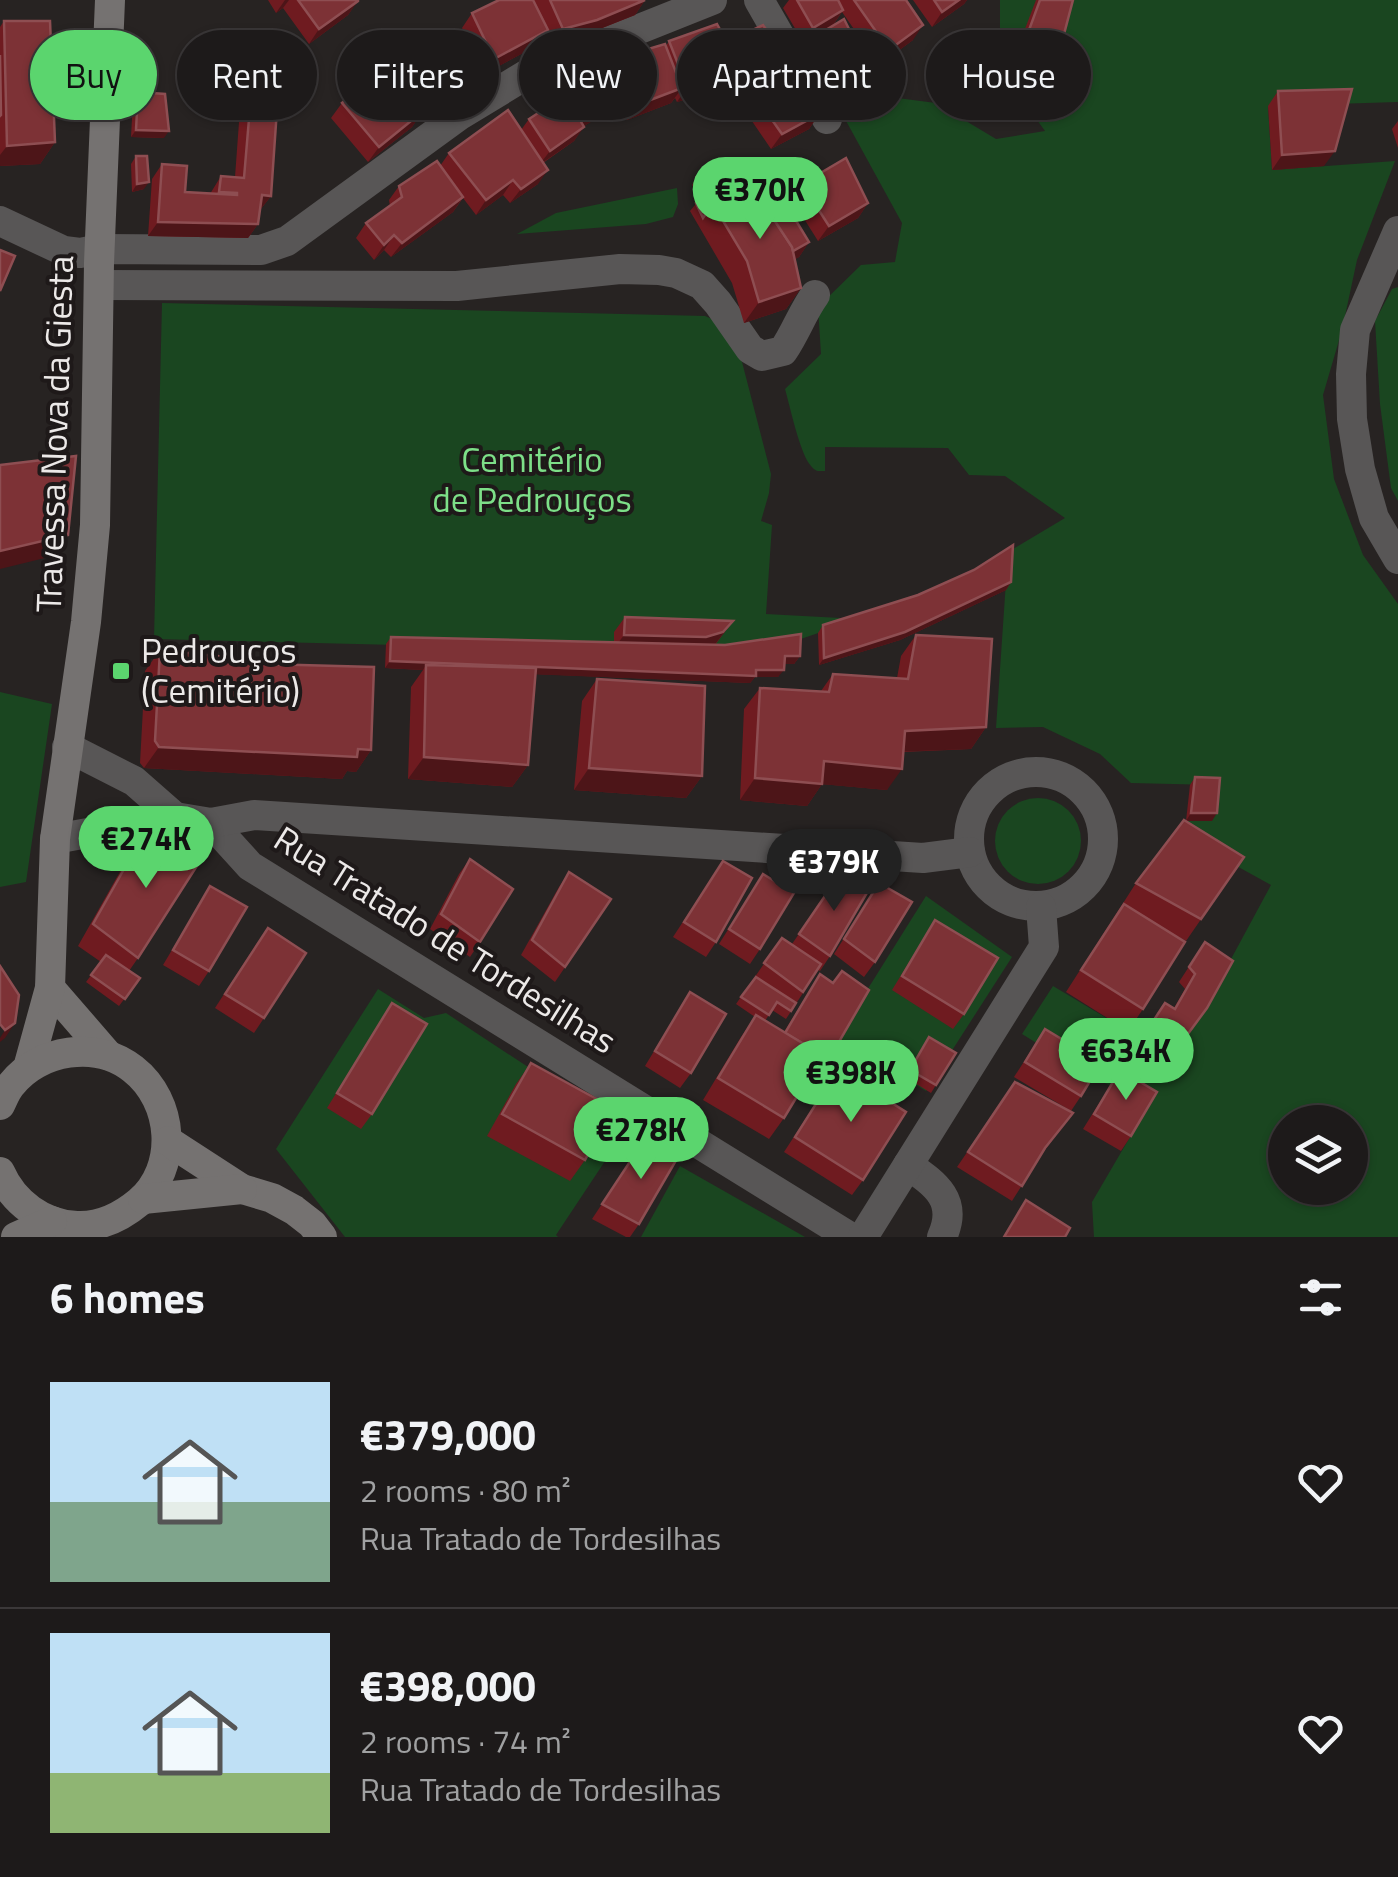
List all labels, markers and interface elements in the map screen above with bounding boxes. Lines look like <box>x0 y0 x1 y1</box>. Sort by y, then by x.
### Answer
chip: Buy <box>30 30 157 120</box>
chip: Rent <box>177 30 317 120</box>
chip: Filters <box>337 30 499 120</box>
chip: New <box>519 30 657 120</box>
chip: Apartment <box>677 30 906 120</box>
chip: House <box>926 30 1091 120</box>
pin: €370K <box>690 157 830 242</box>
text: €370K <box>715 165 805 213</box>
street label: Travessa Nova da Giesta <box>21 255 87 613</box>
park label: Cemitério de Pedrouços <box>432 432 632 526</box>
place label: Pedrouços (Cemitério) <box>141 623 300 717</box>
marker: Pedrouços (Cemitério) <box>110 660 132 682</box>
pin: €274K <box>76 806 216 891</box>
street label: Rua Tratado de Tordesilhas <box>264 812 627 1067</box>
text: €274K <box>101 814 191 862</box>
pin: €379K <box>764 829 904 914</box>
text: €379K <box>789 837 879 885</box>
pin: €634K <box>1056 1018 1196 1103</box>
text: €634K <box>1081 1026 1171 1074</box>
pin: €398K <box>781 1040 921 1125</box>
text: €398K <box>806 1048 896 1096</box>
pin: €278K <box>571 1097 711 1182</box>
text: €278K <box>596 1105 686 1153</box>
map controls <box>1268 1105 1368 1205</box>
button: layers <box>1268 1105 1368 1205</box>
text: 6 homes <box>50 1265 205 1329</box>
icon: filters <box>1293 1270 1348 1325</box>
text: €379,000 <box>360 1402 536 1466</box>
icon: home <box>130 1422 250 1542</box>
icon: heart <box>1293 1455 1348 1510</box>
text: 2 rooms · 80 m² <box>360 1466 571 1514</box>
text: Rua Tratado de Tordesilhas <box>360 1514 721 1562</box>
text: €398,000 <box>360 1653 536 1717</box>
icon: home <box>130 1673 250 1793</box>
icon: heart <box>1293 1706 1348 1761</box>
text: 2 rooms · 74 m² <box>360 1717 571 1765</box>
text: Rua Tratado de Tordesilhas <box>360 1765 721 1813</box>

